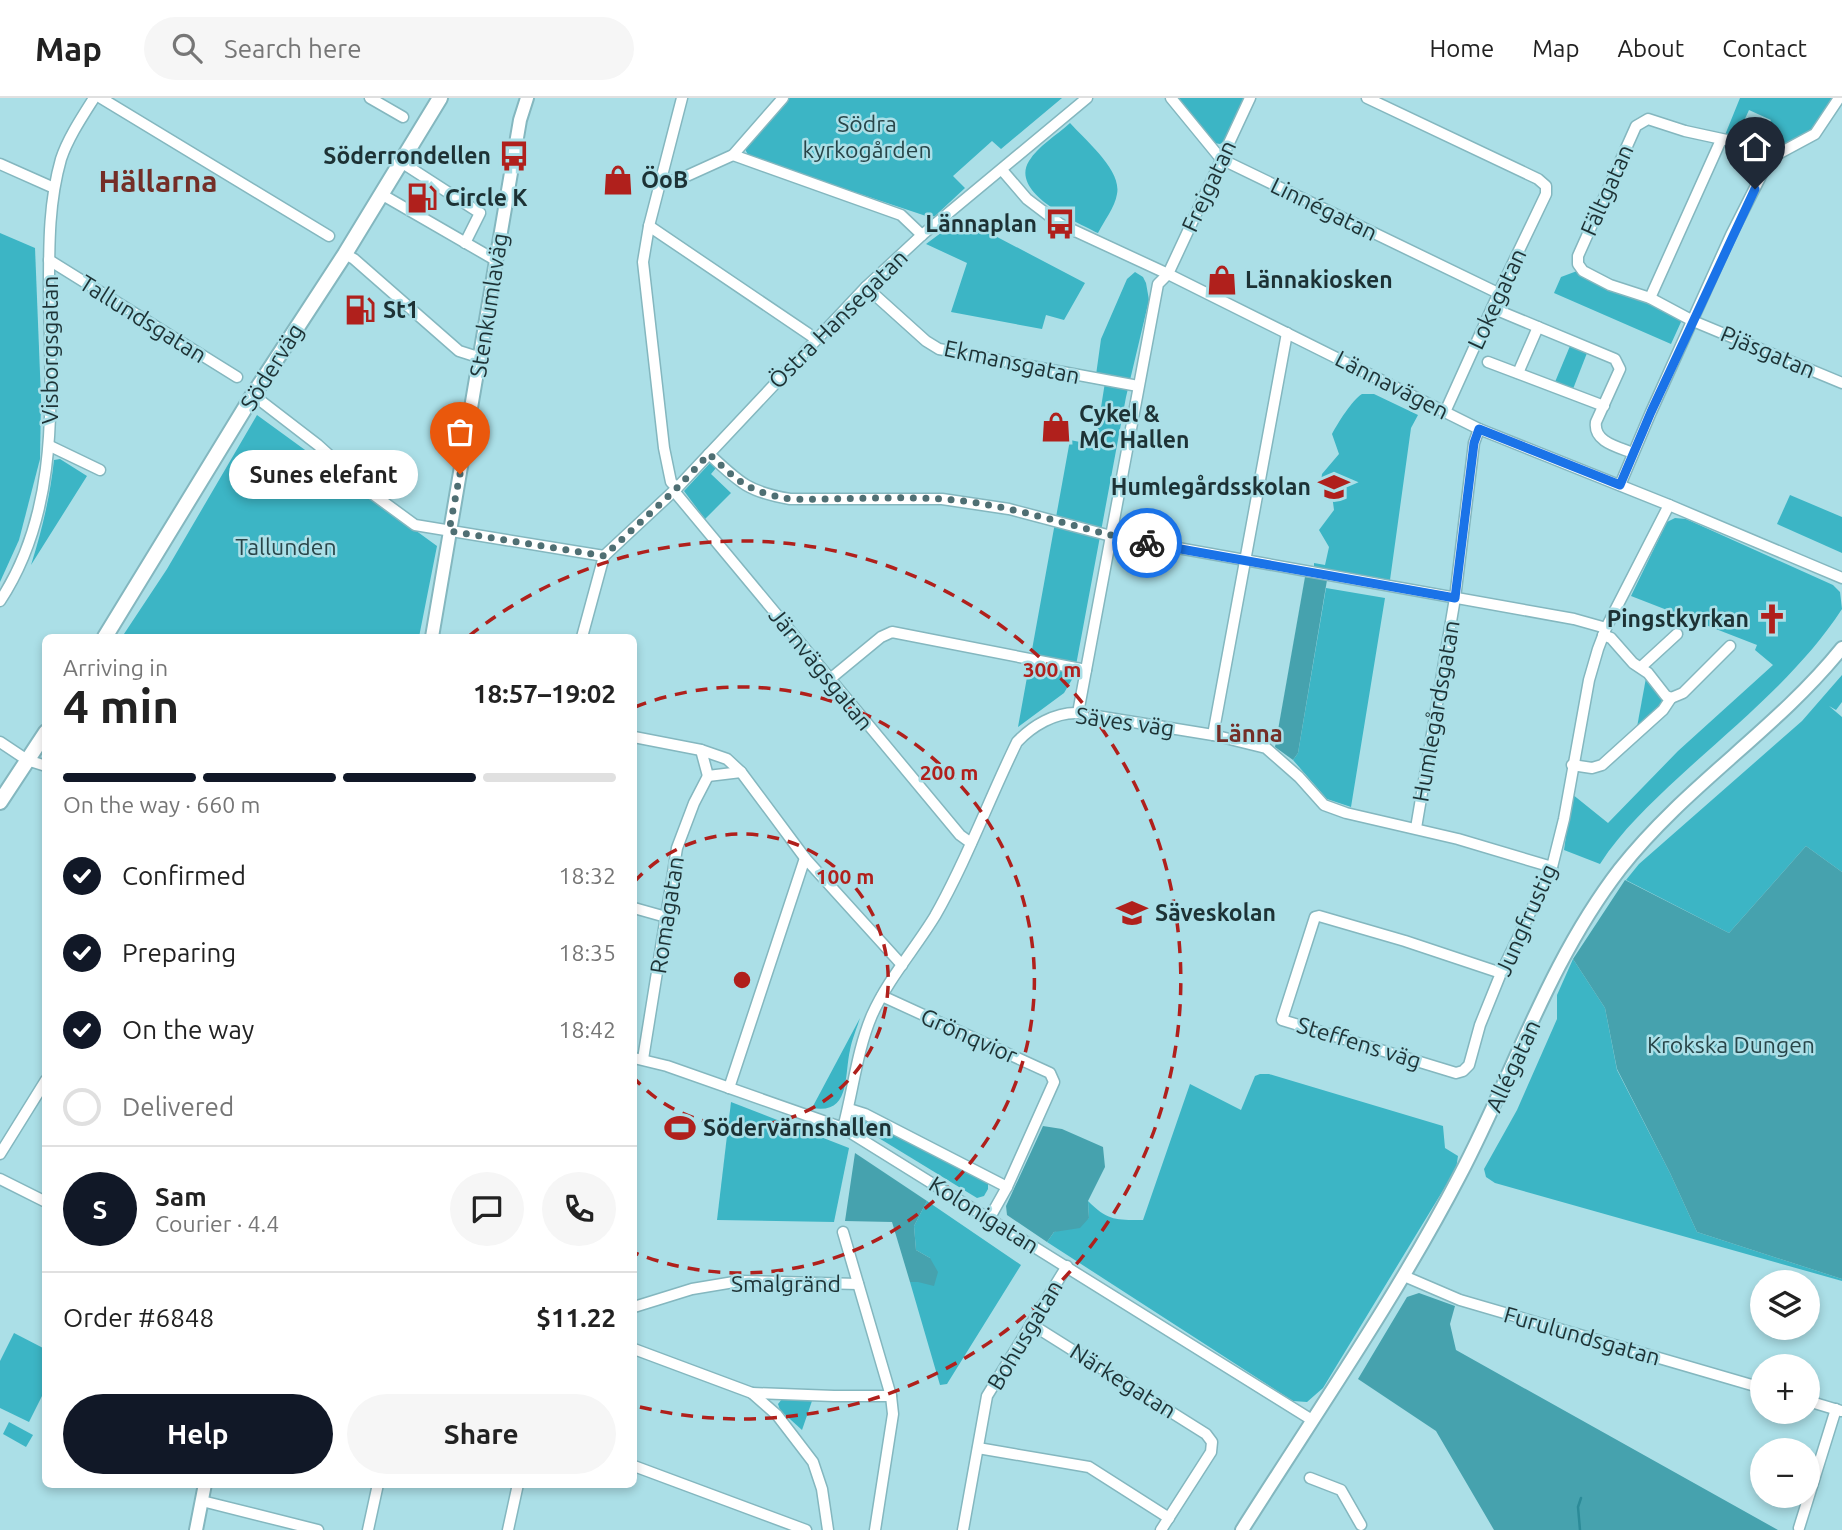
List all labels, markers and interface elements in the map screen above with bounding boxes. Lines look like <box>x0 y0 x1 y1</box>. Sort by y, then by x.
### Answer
search box <box>144 17 634 80</box>
icon: search <box>168 29 206 67</box>
text: Map <box>35 30 102 67</box>
text: Search here <box>224 34 362 63</box>
text: Home <box>1429 35 1494 62</box>
text: Map <box>1532 35 1579 62</box>
text: About <box>1617 35 1684 62</box>
text: Contact <box>1722 35 1807 62</box>
park label: Södra kyrkogården <box>802 111 932 162</box>
pin <box>1725 117 1785 189</box>
icon: home <box>1736 128 1774 166</box>
street label: Frejgatan <box>1177 136 1241 235</box>
bus stop icon: Söderrondellen <box>497 139 531 173</box>
street label: Fältgatan <box>1575 140 1638 239</box>
place label: Söderrondellen <box>323 143 491 168</box>
shop icon: ÖoB <box>601 163 635 197</box>
district label: Hällarna <box>98 164 218 198</box>
place label: ÖoB <box>641 165 688 192</box>
street label: Linnégatan <box>1267 172 1381 245</box>
fuel station icon: Circle K <box>405 181 439 215</box>
place label: Circle K <box>445 185 528 210</box>
bus stop icon: Lännaplan <box>1043 207 1077 241</box>
place label: Lännaplan <box>925 211 1037 236</box>
street label: Stenkumlaväg <box>465 231 512 379</box>
street label: Östra Hansegatan <box>763 244 912 393</box>
street label: Lokegatan <box>1462 245 1531 353</box>
shop icon: Lännakiosken <box>1205 263 1239 297</box>
place label: Lännakiosken <box>1245 267 1393 292</box>
street label: Tallundsgatan <box>75 270 211 367</box>
street label: Visborgsgatan <box>37 276 62 424</box>
fuel station icon: St1 <box>343 293 377 327</box>
place label: St1 <box>383 297 419 322</box>
street label: Söderväg <box>235 319 308 415</box>
street label: Pjäsgatan <box>1717 320 1819 383</box>
street label: Ekmansgatan <box>942 335 1082 388</box>
street label: Lännavägen <box>1331 345 1453 424</box>
place label: Cykel & MC Hallen <box>1079 401 1189 452</box>
pin <box>430 402 490 474</box>
shop icon: Cykel & MC Hallen <box>1039 410 1073 444</box>
icon: bag <box>441 413 479 451</box>
callout: Sunes elefant <box>229 450 418 498</box>
text: Sunes elefant <box>249 462 398 487</box>
school or university icon: Humlegårdsskolan <box>1317 470 1351 504</box>
place label: Humlegårdsskolan <box>1111 474 1311 499</box>
courier <box>1112 508 1182 578</box>
icon: bike <box>1128 524 1166 562</box>
park label: Tallunden <box>235 534 337 559</box>
street label: Järnvägsgatan <box>764 602 878 735</box>
church icon: Pingstkyrkan <box>1755 602 1789 636</box>
place label: Pingstkyrkan <box>1607 606 1749 631</box>
street label: Humlegårdsgatan <box>1407 618 1464 804</box>
text: Arriving in <box>63 655 168 680</box>
text: 300 m <box>1023 657 1081 681</box>
text: 18:57–19:02 <box>473 679 616 708</box>
text: 4 min <box>63 680 179 732</box>
street label: Säves väg <box>1074 702 1176 741</box>
district label: Länna <box>1215 720 1283 747</box>
text: 200 m <box>920 760 978 784</box>
text: On the way · 660 m <box>63 792 260 817</box>
street label: Romagatan <box>645 854 688 975</box>
icon: check <box>63 857 101 895</box>
street label: Jungfrustig <box>1490 860 1561 979</box>
text: Confirmed <box>122 861 246 890</box>
text: 18:32 <box>558 863 616 888</box>
text: 100 m <box>816 864 874 888</box>
school or university icon: Säveskolan <box>1115 896 1149 930</box>
place label: Säveskolan <box>1155 900 1276 925</box>
icon: check <box>63 934 101 972</box>
text: Preparing <box>122 938 236 967</box>
text: 18:35 <box>558 940 616 965</box>
centre of rings <box>730 968 754 992</box>
street label: Grönqvior <box>917 1003 1022 1068</box>
icon: check <box>63 1011 101 1049</box>
street label: Steffens väg <box>1294 1012 1424 1073</box>
text: On the way <box>122 1015 254 1044</box>
street label: Allégatan <box>1480 1016 1545 1116</box>
text: 18:42 <box>558 1017 616 1042</box>
park label: Krokska Dungen <box>1647 1032 1815 1057</box>
text: Delivered <box>122 1092 234 1121</box>
sports icon: Södervärnshallen <box>663 1111 697 1145</box>
place label: Södervärnshallen <box>703 1115 892 1140</box>
street label: Kolonigatan <box>925 1171 1044 1258</box>
button: chat <box>450 1172 524 1246</box>
button: phone <box>542 1172 616 1246</box>
text: Sam <box>155 1182 207 1211</box>
text: S <box>93 1195 107 1224</box>
text: Courier · 4.4 <box>155 1211 279 1236</box>
map controls <box>1750 1270 1820 1508</box>
button: layers <box>1750 1270 1820 1340</box>
street label: Smalgränd <box>731 1271 841 1296</box>
street label: Bohusgatan <box>982 1275 1067 1394</box>
street label: Furulundsgatan <box>1501 1301 1663 1370</box>
text: Order #6848 <box>63 1303 214 1332</box>
text: $11.22 <box>536 1303 616 1332</box>
street label: Närkegatan <box>1066 1338 1181 1423</box>
button: + <box>1750 1354 1820 1424</box>
button: Help <box>63 1394 333 1474</box>
button: Share <box>347 1394 616 1474</box>
button: − <box>1750 1438 1820 1508</box>

